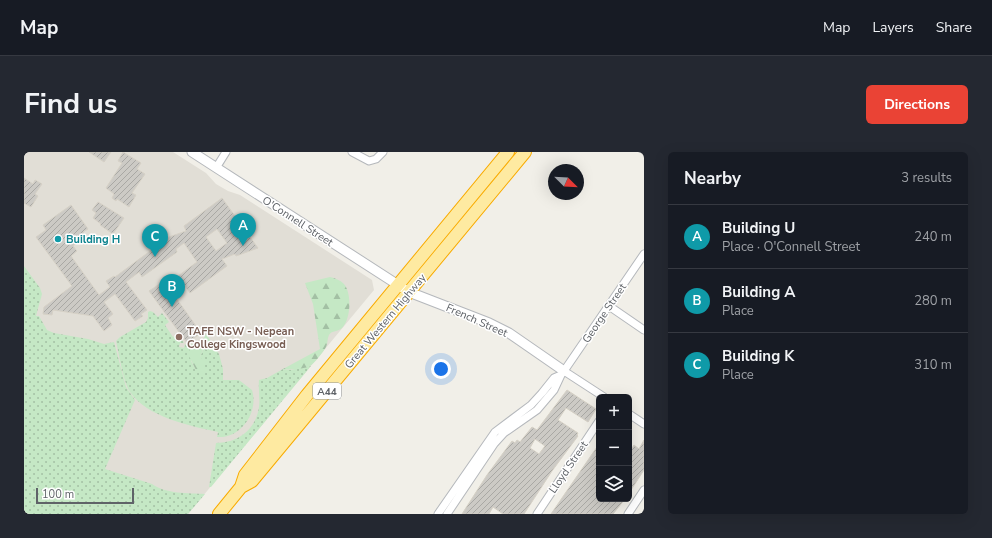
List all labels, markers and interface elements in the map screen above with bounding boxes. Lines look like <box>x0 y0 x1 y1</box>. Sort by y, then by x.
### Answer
text: Map <box>20 15 58 41</box>
text: Map <box>823 18 850 37</box>
text: Layers <box>872 18 914 37</box>
text: Share <box>936 18 972 37</box>
text: Find us <box>24 85 118 123</box>
button: Directions <box>866 85 968 124</box>
north arrow <box>548 164 584 200</box>
text: Nearby <box>684 167 741 190</box>
text: 3 results <box>901 169 952 187</box>
street label: O'Connell Street <box>259 193 336 250</box>
pin: A <box>230 213 256 246</box>
text: Building U <box>722 218 795 238</box>
pin: C <box>142 224 168 257</box>
text: A <box>692 228 702 246</box>
text: 240 m <box>914 228 952 246</box>
place label: Building H <box>66 232 120 247</box>
marker: Building H <box>53 234 63 244</box>
text: Place · O'Connell Street <box>722 238 860 256</box>
street label: Great Western Highway <box>341 270 430 372</box>
pin: B <box>159 274 185 307</box>
street label: George Street <box>579 280 630 346</box>
text: Building A <box>722 282 795 302</box>
text: B <box>693 292 701 310</box>
text: 280 m <box>914 292 952 310</box>
street label: French Street <box>444 300 510 341</box>
text: Place <box>722 302 754 320</box>
place label: TAFE NSW - Nepean College Kingswood <box>187 324 294 352</box>
marker: TAFE NSW - Nepean College Kingswood <box>174 332 184 342</box>
text: Building K <box>722 346 794 366</box>
text: C <box>693 356 701 374</box>
text: 310 m <box>914 356 952 374</box>
your location <box>431 359 451 379</box>
text: Place <box>722 366 754 384</box>
road number: A44 <box>313 383 341 399</box>
map controls <box>596 394 632 502</box>
button: + <box>596 394 632 430</box>
button: − <box>596 430 632 466</box>
street label: Lloyd Street <box>545 438 591 496</box>
button: layers <box>596 466 632 502</box>
scale bar <box>36 486 134 505</box>
text: 100 m <box>42 487 74 502</box>

